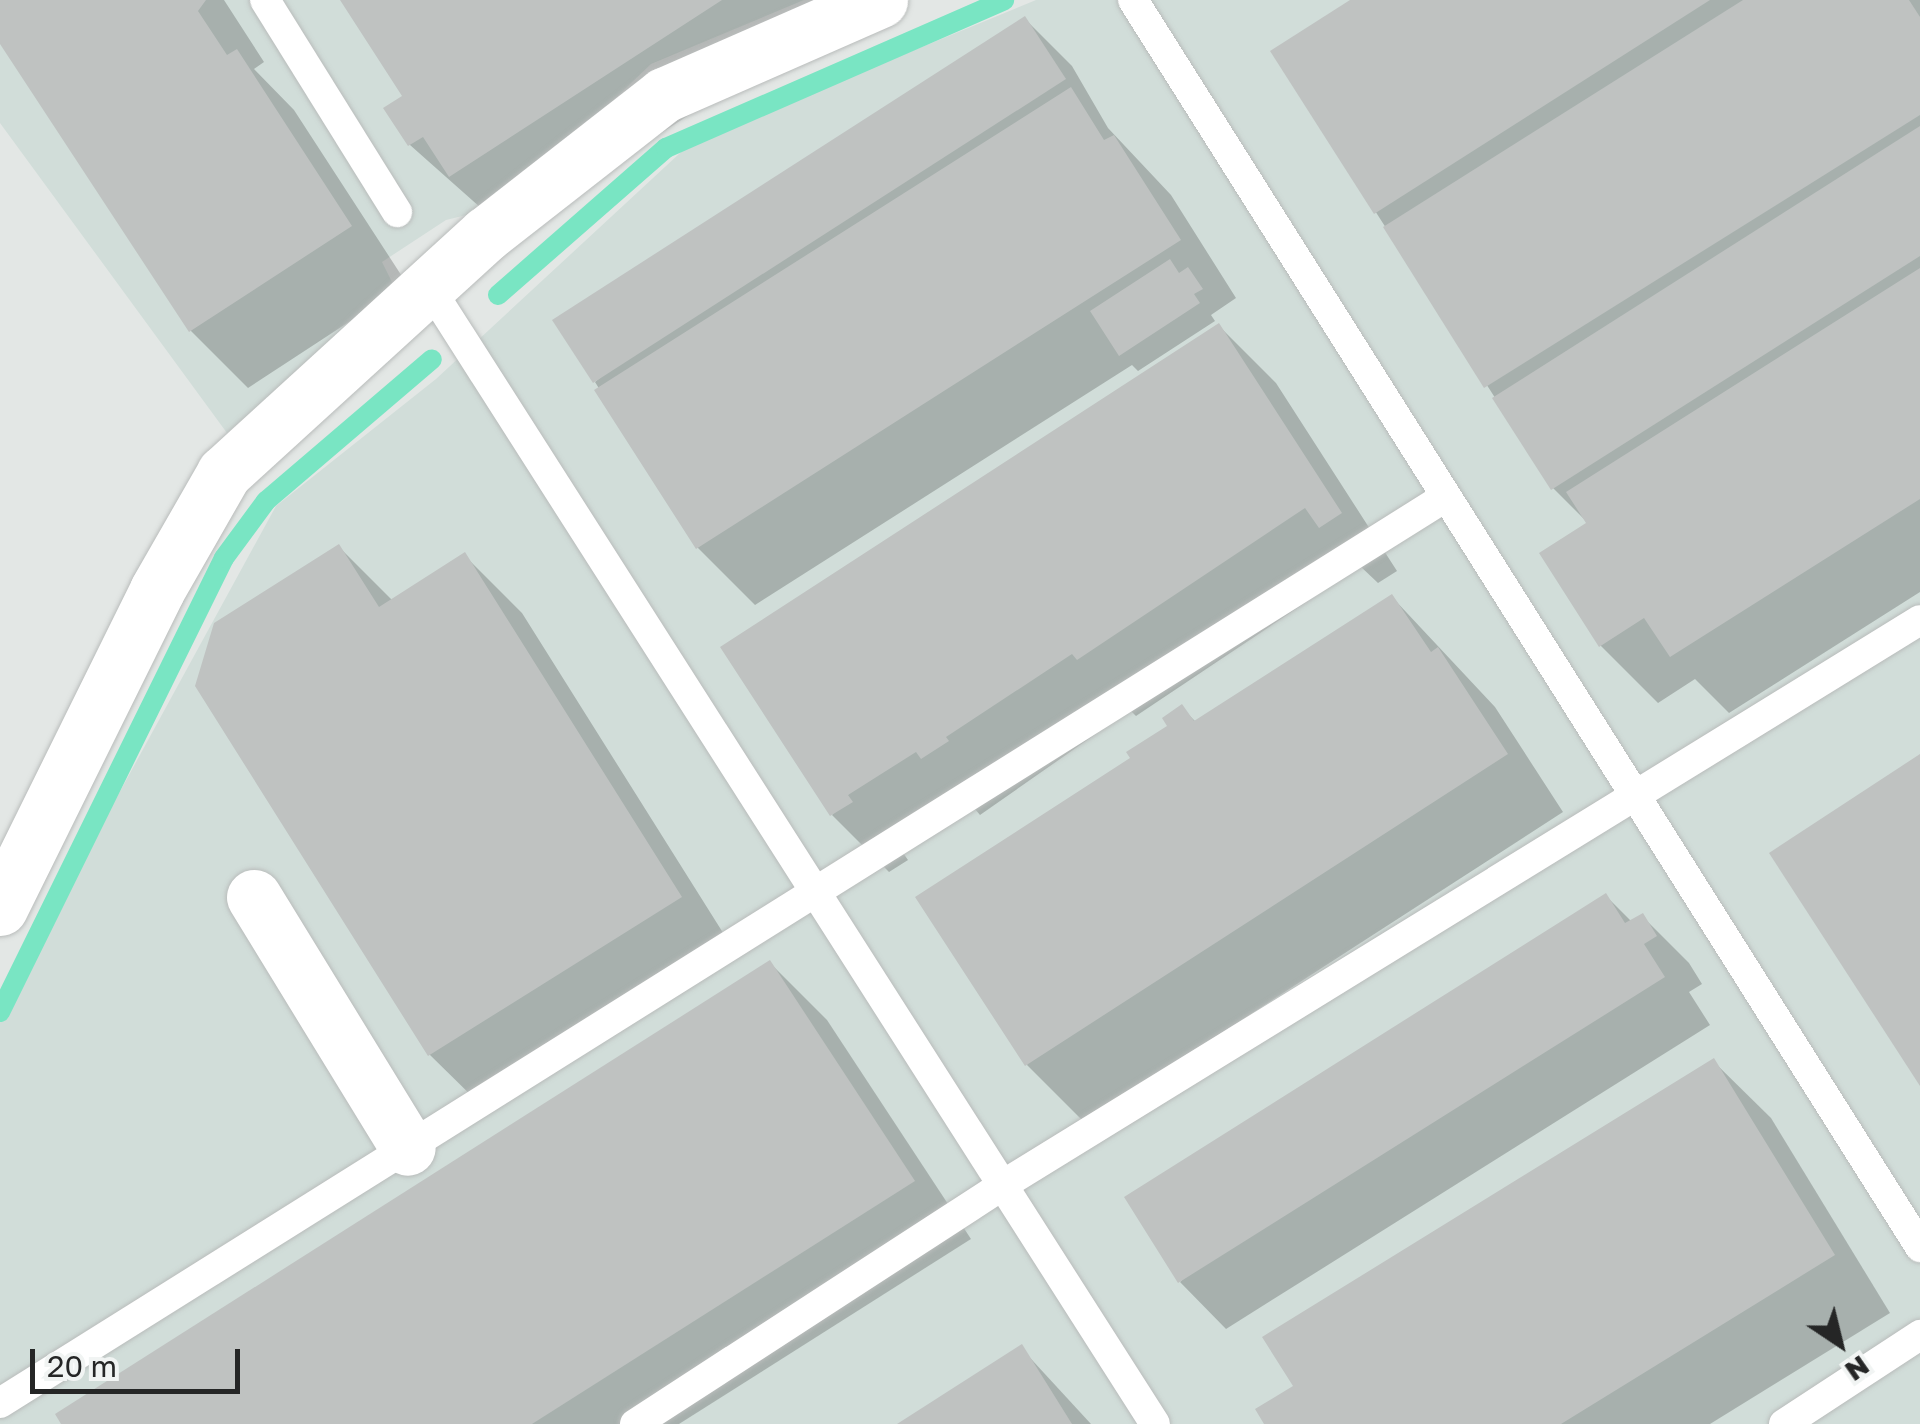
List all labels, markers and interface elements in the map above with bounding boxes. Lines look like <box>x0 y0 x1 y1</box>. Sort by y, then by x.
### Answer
north arrow <box>1790 1294 1890 1394</box>
scale bar <box>35 1329 245 1391</box>
text: 20 m <box>47 1348 117 1384</box>
text: N <box>1839 1349 1876 1389</box>

